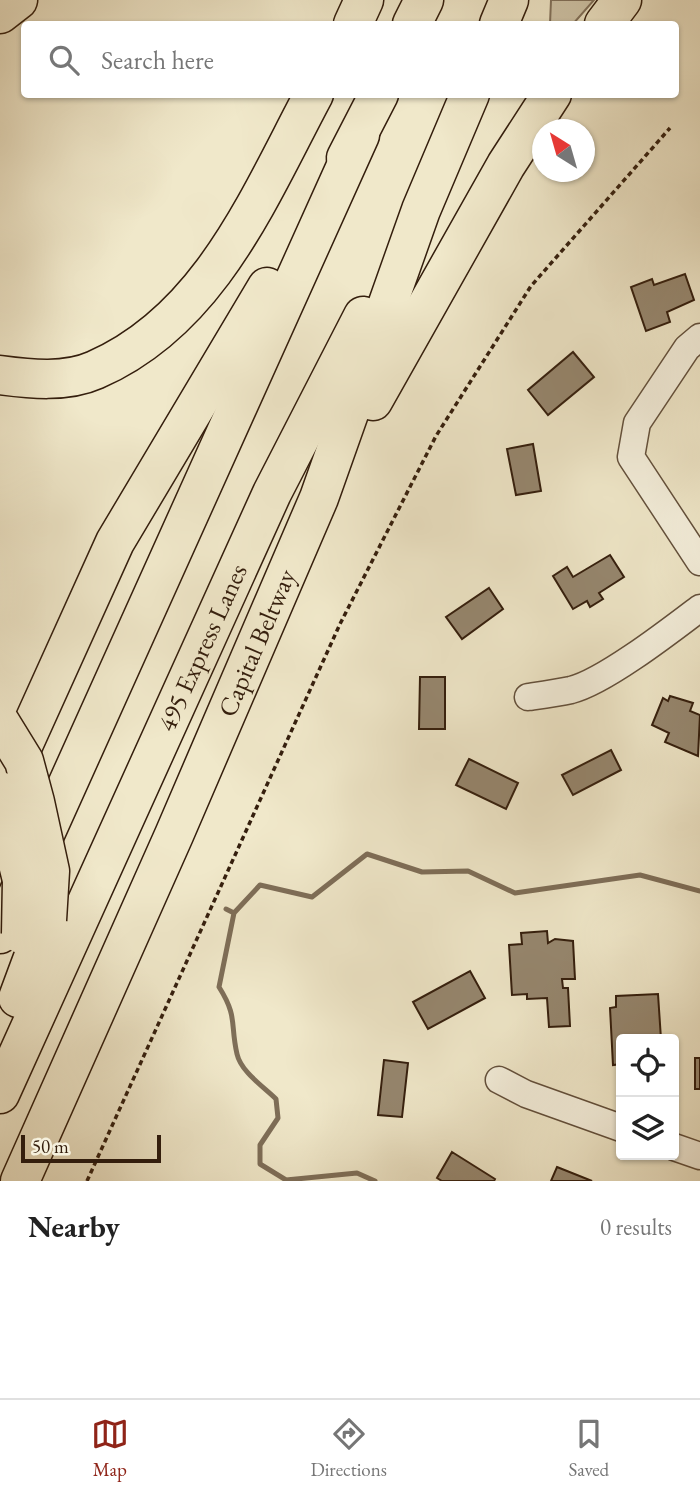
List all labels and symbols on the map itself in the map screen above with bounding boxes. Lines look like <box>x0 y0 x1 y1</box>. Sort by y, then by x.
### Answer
north arrow <box>532 119 595 182</box>
street label: 495 Express Lanes <box>149 558 255 737</box>
street label: Capital Beltway <box>210 563 304 722</box>
scale bar <box>21 1132 161 1164</box>

